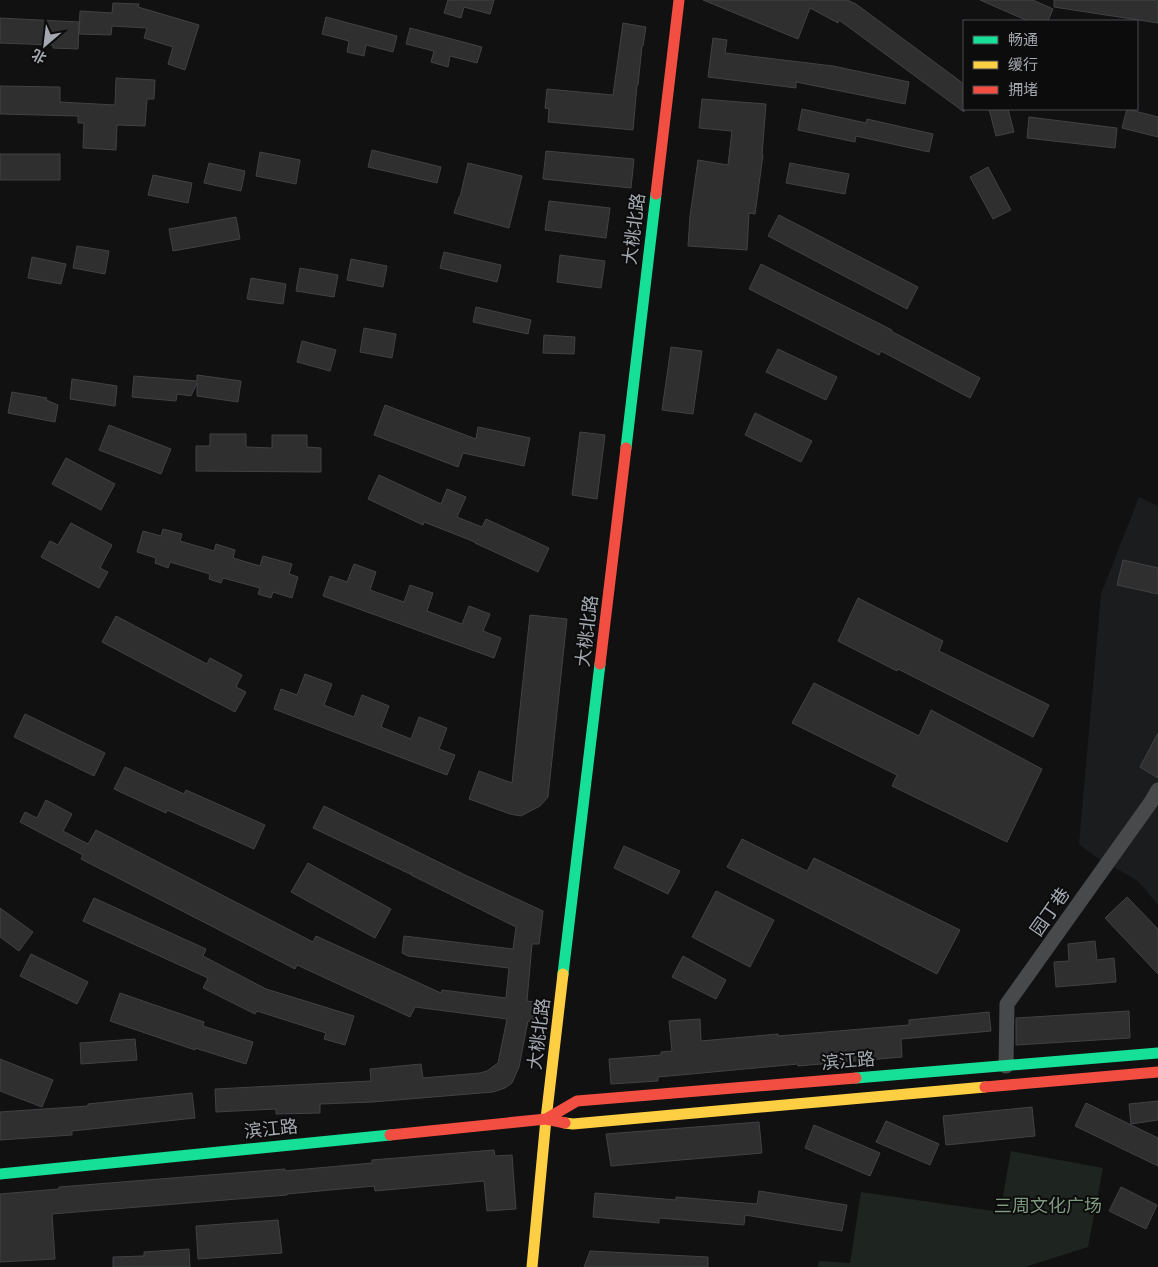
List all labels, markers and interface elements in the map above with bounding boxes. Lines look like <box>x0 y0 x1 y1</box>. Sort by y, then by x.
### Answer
north arrow <box>20 20 70 70</box>
legend <box>963 20 1138 110</box>
text: 畅通 <box>1008 31 1038 49</box>
text: 北 <box>28 45 49 68</box>
text: 缓行 <box>1008 56 1038 74</box>
text: 拥堵 <box>1008 81 1038 99</box>
street label: 大桃北路 <box>619 192 649 266</box>
street label: 大桃北路 <box>572 594 602 668</box>
street label: 园丁巷 <box>1026 884 1074 940</box>
street label: 大桃北路 <box>524 997 554 1071</box>
street label: 滨江路 <box>820 1048 876 1074</box>
street label: 滨江路 <box>243 1115 299 1143</box>
park label: 三周文化广场 <box>994 1195 1102 1217</box>

